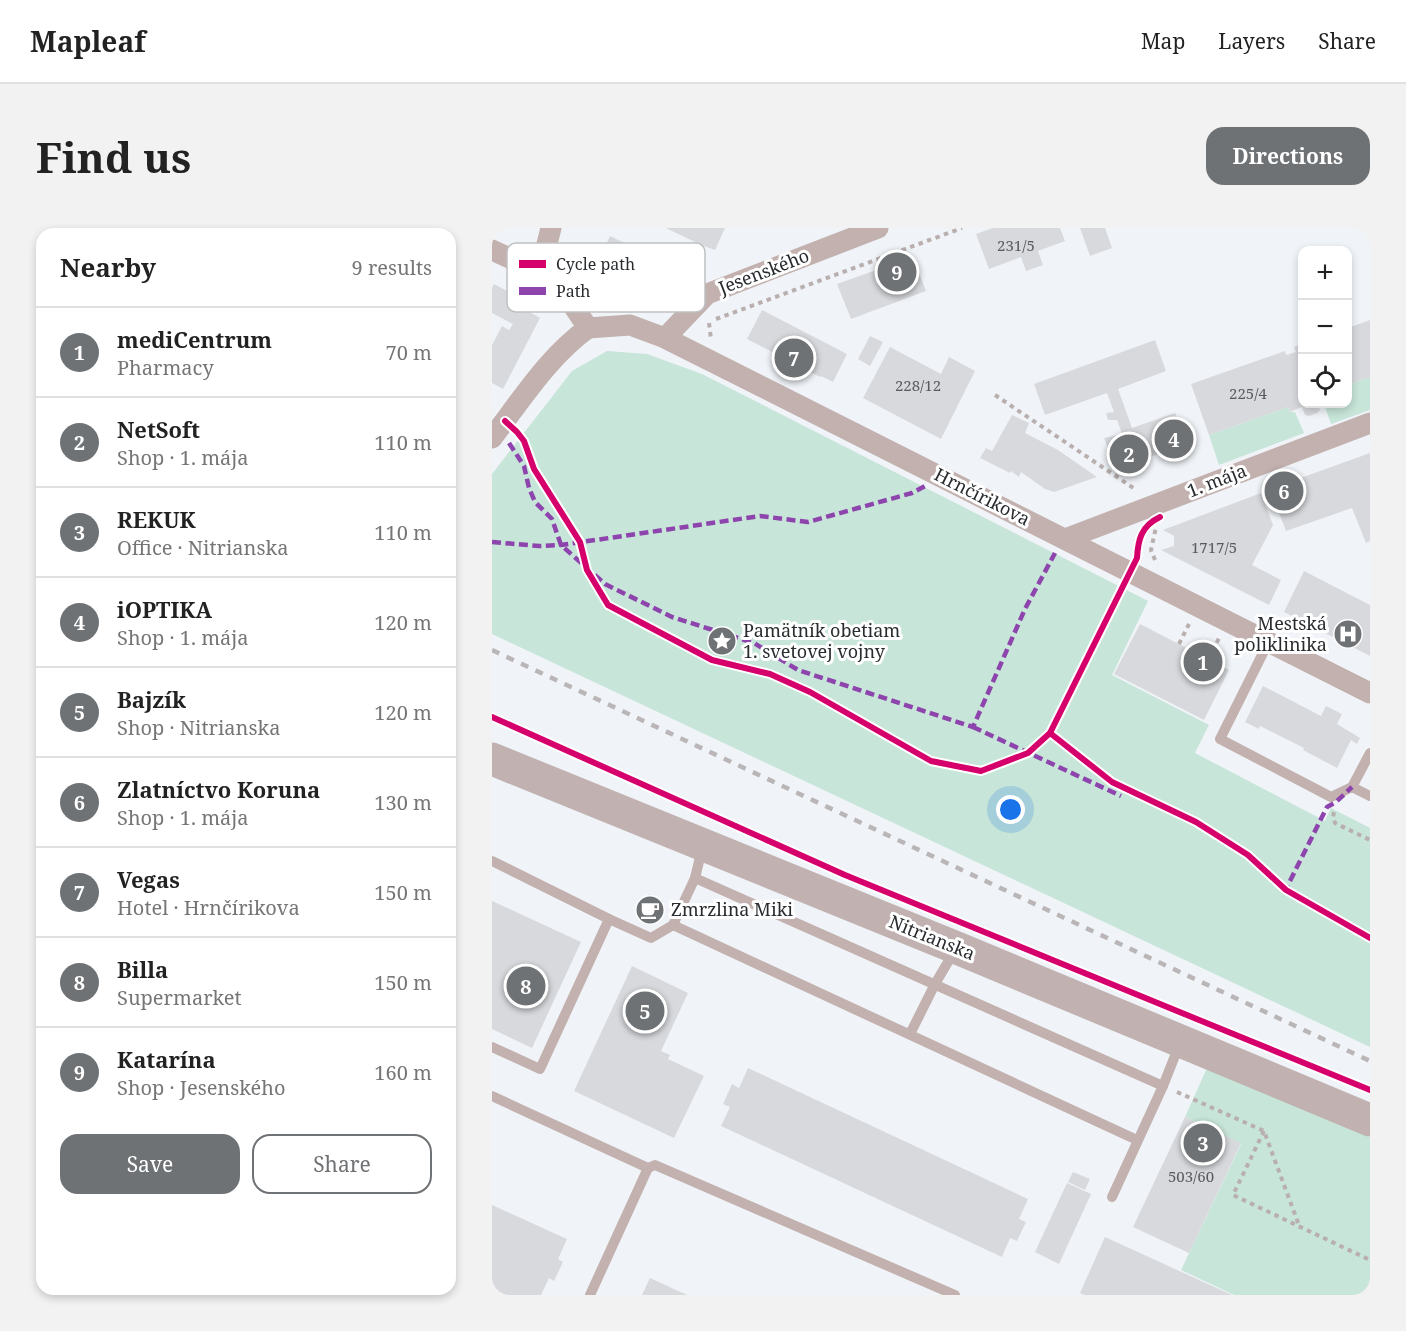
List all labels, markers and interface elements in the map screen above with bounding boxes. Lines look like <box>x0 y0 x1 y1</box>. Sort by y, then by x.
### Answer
text: Mapleaf <box>30 22 146 60</box>
text: Map <box>1141 27 1185 55</box>
text: Layers <box>1218 27 1285 55</box>
text: Share <box>1318 27 1376 55</box>
button: Directions <box>1206 127 1370 185</box>
text: Find us <box>36 128 191 185</box>
house number: 231/5 <box>997 235 1035 255</box>
legend <box>507 243 705 312</box>
street label: Jesenského <box>714 243 812 300</box>
map controls <box>1298 246 1352 408</box>
button: + <box>1298 246 1352 300</box>
text: Nearby <box>60 249 156 285</box>
pin: 9 <box>878 250 916 294</box>
text: Cycle path <box>556 253 635 275</box>
text: 9 results <box>352 254 432 281</box>
text: Path <box>556 280 590 302</box>
button: − <box>1298 300 1352 354</box>
text: mediCentrum <box>117 324 272 354</box>
pin: 7 <box>774 336 814 380</box>
text: 1 <box>74 339 85 366</box>
text: 70 m <box>386 339 432 366</box>
text: Pharmacy <box>117 354 214 381</box>
button: locate <box>1298 354 1352 408</box>
house number: 228/12 <box>895 375 941 395</box>
house number: 225/4 <box>1229 383 1268 403</box>
text: NetSoft <box>117 414 200 444</box>
pin: 4 <box>1154 416 1194 462</box>
text: 2 <box>74 429 85 456</box>
text: 110 m <box>374 429 432 456</box>
pin: 2 <box>1110 432 1148 476</box>
text: Shop · 1. mája <box>117 444 249 471</box>
street label: 1. mája <box>1183 458 1250 502</box>
street label: Hrnčírikova <box>931 462 1034 530</box>
pin: 6 <box>1264 468 1304 514</box>
text: REKUK <box>117 504 196 534</box>
text: 3 <box>74 519 85 546</box>
text: 110 m <box>374 519 432 546</box>
text: Office · Nitrianska <box>117 534 288 561</box>
house number: 1717/5 <box>1191 537 1237 557</box>
text: iOPTIKA <box>117 594 212 624</box>
text: 4 <box>74 609 85 636</box>
text: 120 m <box>374 609 432 636</box>
place label: Mestská poliklinika <box>1234 611 1327 656</box>
place label: Pamätník obetiam 1. svetovej vojny <box>743 618 900 663</box>
hospital icon: Mestská poliklinika <box>1332 618 1364 650</box>
text: Shop · 1. mája <box>117 624 249 651</box>
place icon: Pamätník obetiam 1. svetovej vojny <box>706 625 738 657</box>
pin: 1 <box>1184 640 1222 684</box>
text: Bajzík <box>117 684 186 714</box>
text: 5 <box>74 699 85 726</box>
text: 120 m <box>374 699 432 726</box>
text: Shop · Nitrianska <box>117 714 280 741</box>
text: Zlatníctvo Koruna <box>117 774 320 804</box>
text: 6 <box>74 789 85 816</box>
text: 130 m <box>374 789 432 816</box>
your location <box>996 795 1025 824</box>
text: Shop · 1. mája <box>117 804 249 831</box>
text: Vegas <box>117 864 180 894</box>
text: 7 <box>74 879 85 906</box>
text: 150 m <box>374 879 432 906</box>
text: Hotel · Hrnčírikova <box>117 894 300 921</box>
cafe icon: Zmrzlina Miki <box>634 894 666 926</box>
place label: Zmrzlina Miki <box>671 897 793 921</box>
street label: Nitrianska <box>886 909 979 965</box>
text: Billa <box>117 954 168 984</box>
pin: 8 <box>507 964 546 1008</box>
text: 8 <box>74 969 85 996</box>
text: 150 m <box>374 969 432 996</box>
text: Supermarket <box>117 984 242 1011</box>
pin: 5 <box>626 988 664 1034</box>
text: Katarína <box>117 1044 216 1074</box>
text: 9 <box>74 1059 85 1086</box>
text: 160 m <box>374 1059 432 1086</box>
text: Shop · Jesenského <box>117 1074 286 1101</box>
pin: 3 <box>1184 1120 1222 1166</box>
button: Save <box>60 1134 240 1194</box>
button: Share <box>252 1134 432 1194</box>
house number: 503/60 <box>1168 1166 1214 1186</box>

